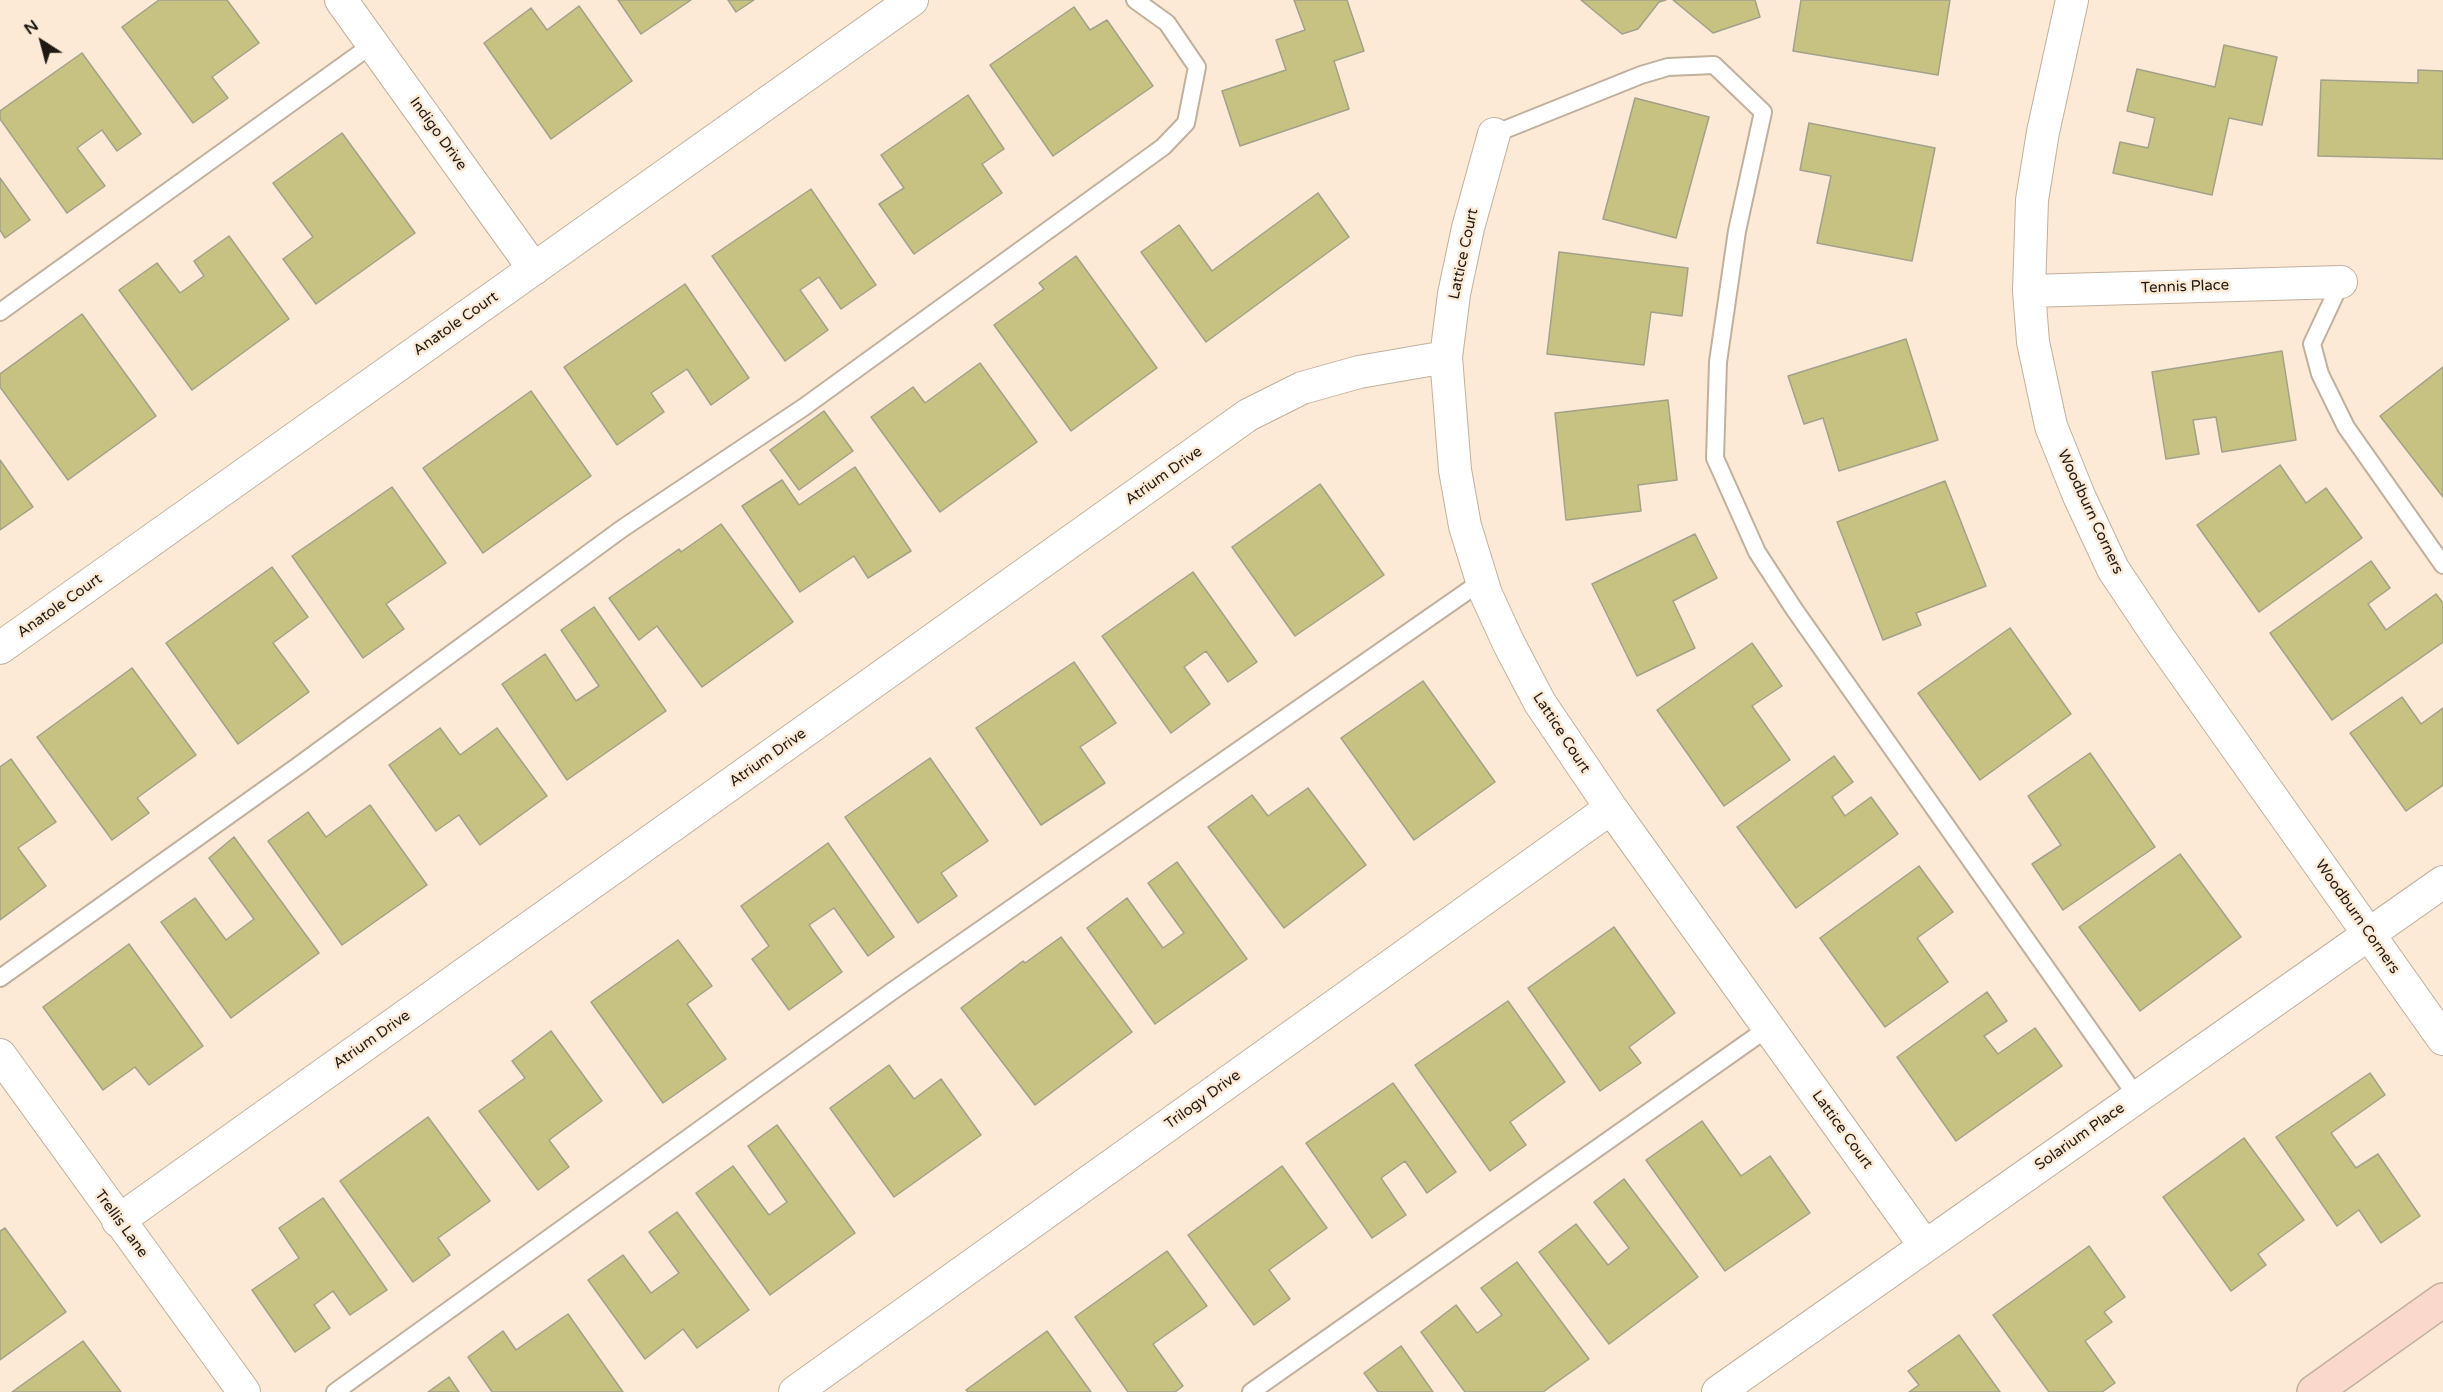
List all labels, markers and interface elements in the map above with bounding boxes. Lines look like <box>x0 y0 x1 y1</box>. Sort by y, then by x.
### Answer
north arrow <box>12 12 72 72</box>
text: N <box>20 16 42 39</box>
street label: Indigo Drive <box>405 94 471 174</box>
street label: Lattice Court <box>1446 207 1482 301</box>
street label: Tennis Place <box>2141 276 2229 298</box>
street label: Anatole Court <box>410 288 502 360</box>
street label: Atrium Drive <box>1122 443 1206 509</box>
street label: Woodburn Corners <box>2053 447 2127 577</box>
street label: Anatole Court <box>14 570 106 642</box>
street label: Lattice Court <box>1528 689 1594 777</box>
street label: Atrium Drive <box>726 725 810 791</box>
street label: Woodburn Corners <box>2311 856 2403 978</box>
street label: Atrium Drive <box>330 1007 414 1073</box>
street label: Trilogy Drive <box>1162 1067 1244 1133</box>
street label: Lattice Court <box>1808 1087 1876 1173</box>
street label: Solarium Place <box>2032 1099 2128 1175</box>
street label: Trellis Lane <box>90 1187 152 1261</box>

